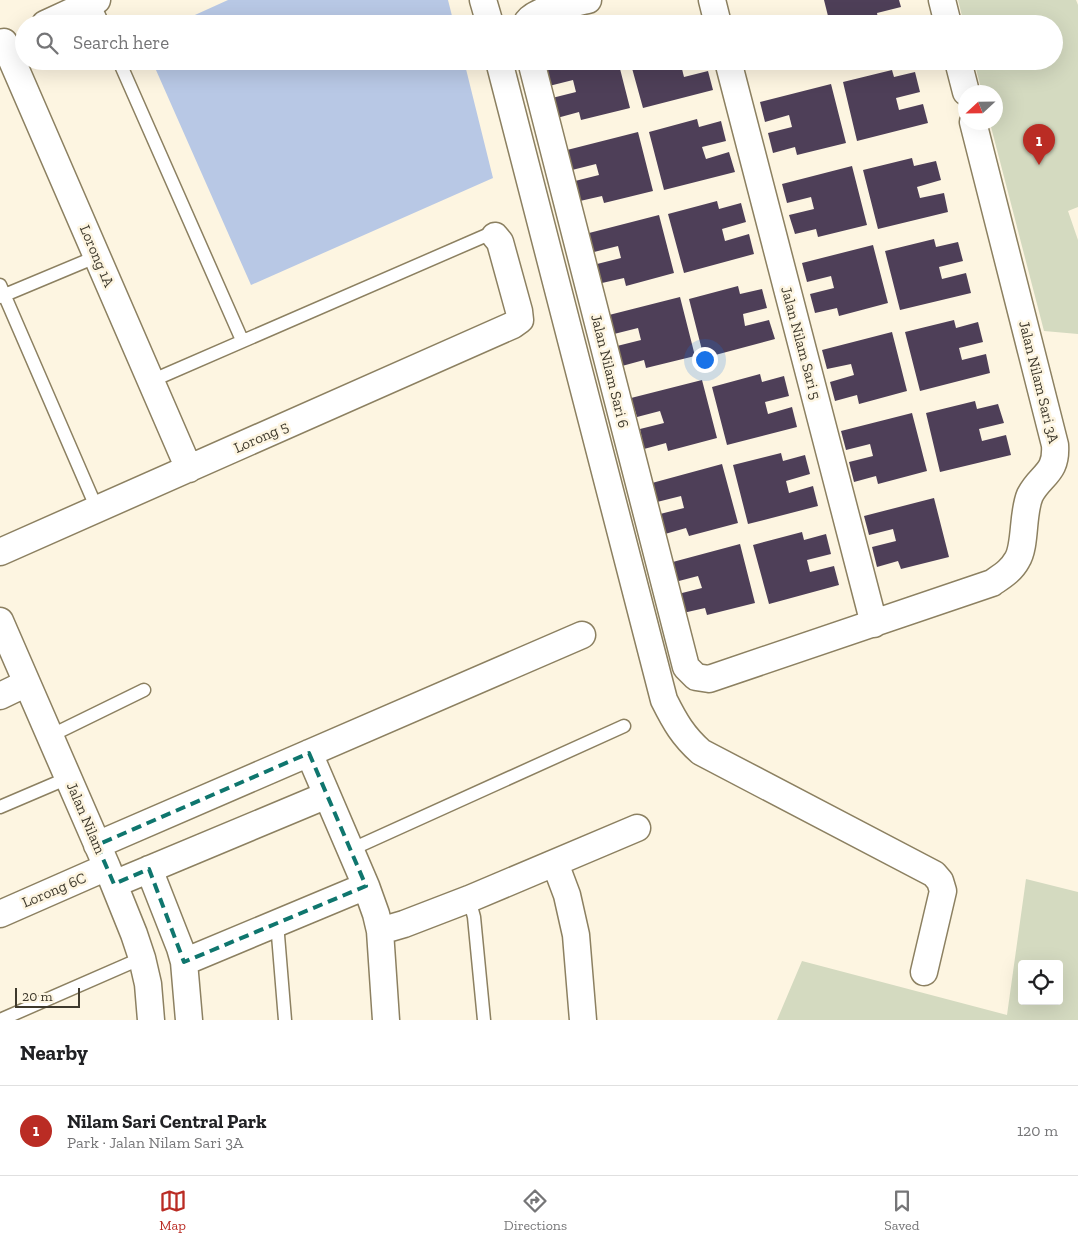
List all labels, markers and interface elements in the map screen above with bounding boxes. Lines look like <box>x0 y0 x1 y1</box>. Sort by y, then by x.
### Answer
search box <box>15 15 1063 70</box>
icon: search <box>33 29 61 57</box>
text: Search here <box>73 31 169 54</box>
north arrow <box>958 85 1003 130</box>
pin: 1 <box>1023 124 1055 165</box>
street label: Lorong 1A <box>76 222 118 290</box>
street label: Jalan Nilam Sari 5 <box>777 284 825 402</box>
street label: Jalan Nilam Sari 6 <box>587 312 633 430</box>
street label: Jalan Nilam Sari 3A <box>1015 319 1063 445</box>
your location <box>692 347 718 373</box>
street label: Lorong 5 <box>231 417 291 457</box>
street label: Jalan Nilam <box>63 779 109 857</box>
street label: Lorong 6C <box>19 868 89 912</box>
map controls <box>1018 960 1063 1005</box>
button: locate <box>1018 960 1063 1005</box>
scale bar <box>15 985 80 1008</box>
text: 20 m <box>22 988 53 1005</box>
text: Nearby <box>20 1040 88 1065</box>
text: Nilam Sari Central Park <box>67 1110 267 1133</box>
text: 1 <box>33 1121 39 1140</box>
text: 120 m <box>1017 1121 1058 1140</box>
text: Park · Jalan Nilam Sari 3A <box>67 1133 243 1152</box>
tab: Map <box>159 1187 187 1234</box>
tab: Directions <box>504 1187 567 1234</box>
tab: Saved <box>884 1187 919 1234</box>

